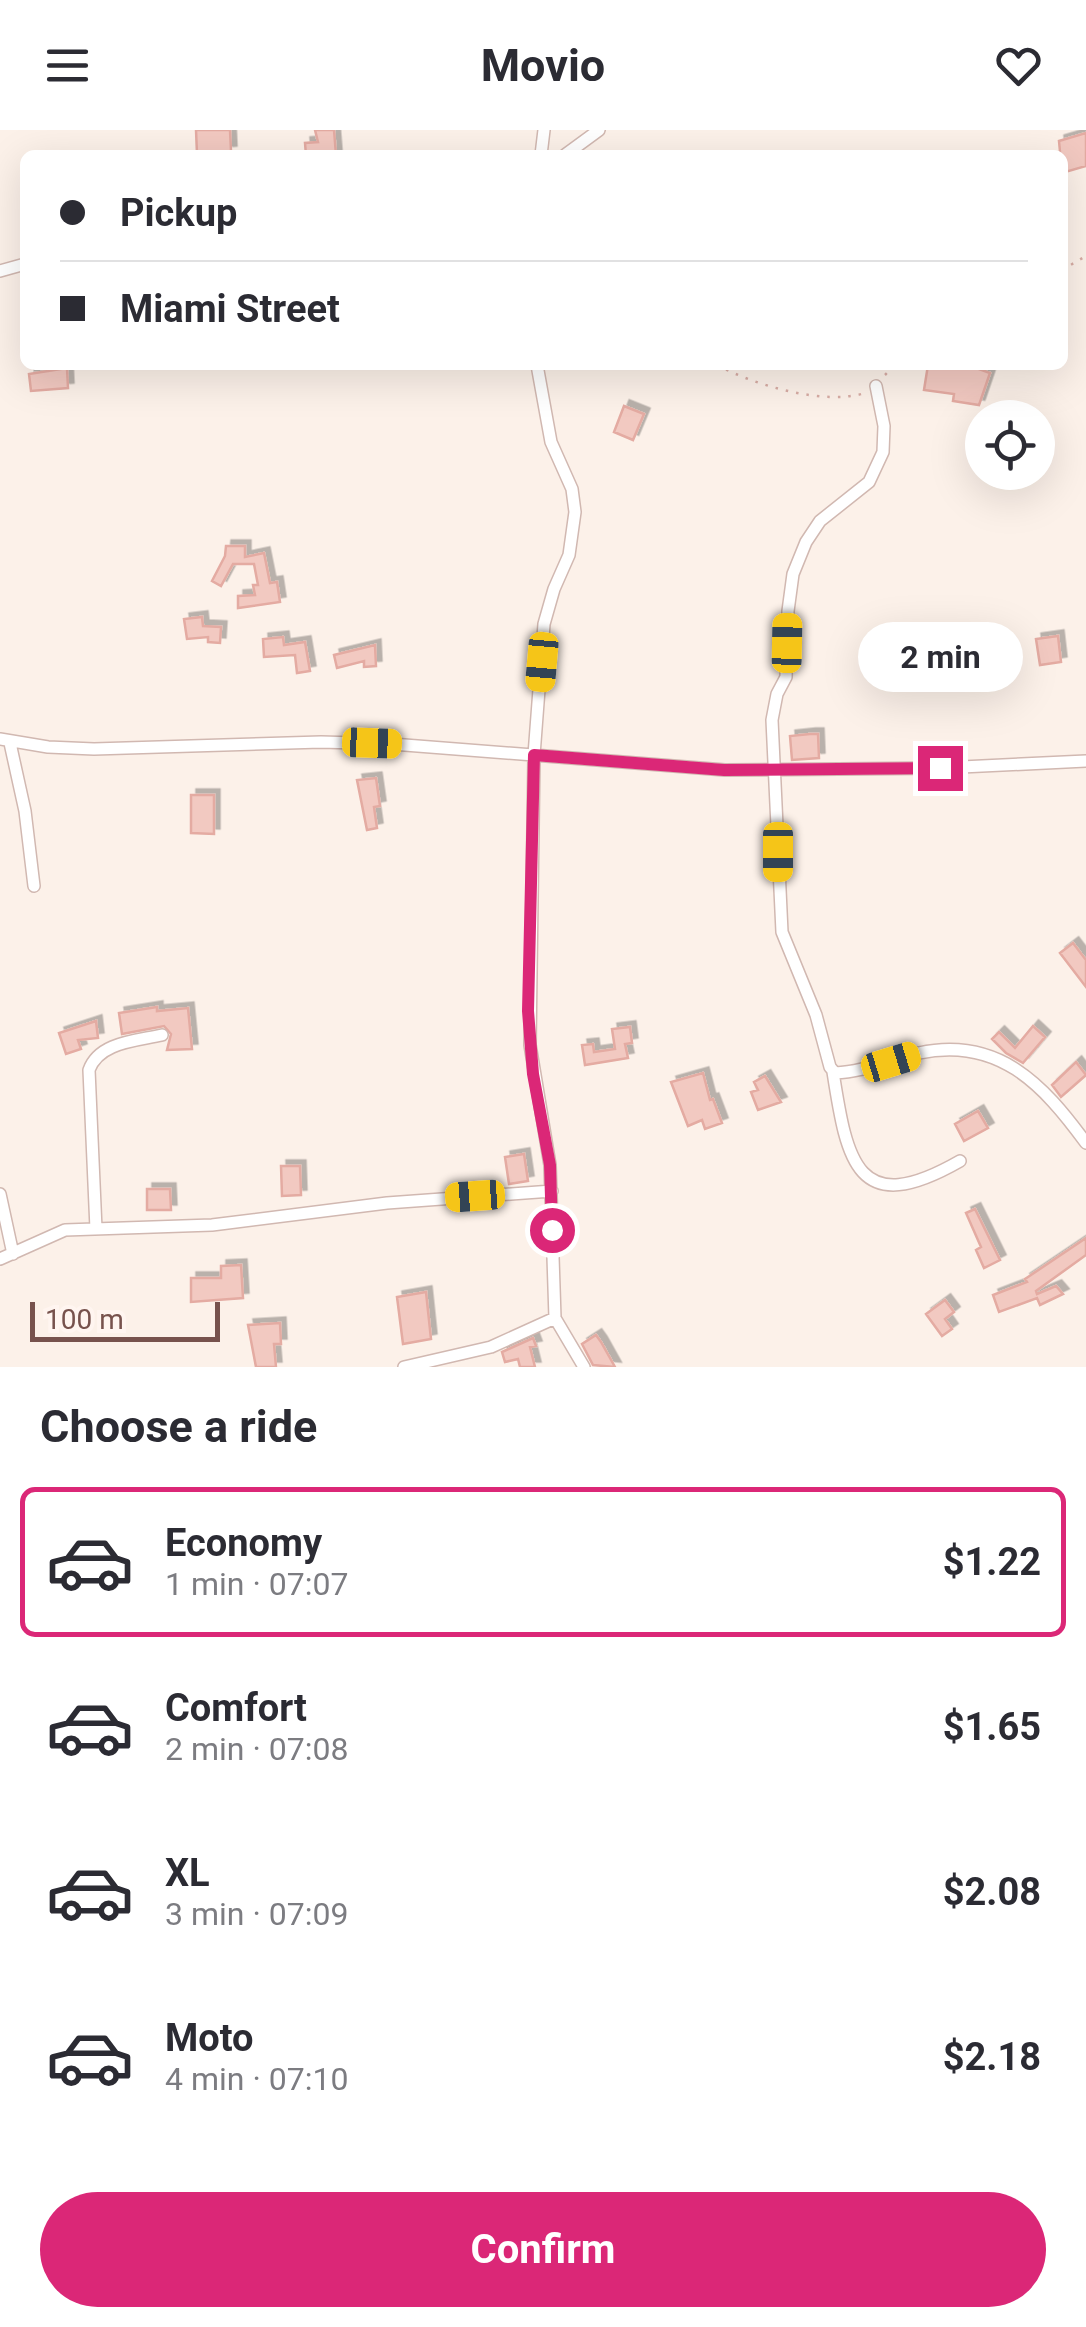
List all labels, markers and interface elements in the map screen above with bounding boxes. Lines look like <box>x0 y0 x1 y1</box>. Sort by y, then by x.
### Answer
icon: menu <box>40 38 95 93</box>
icon: heart <box>991 38 1046 93</box>
text: Movio <box>481 39 605 92</box>
text: Pickup <box>120 191 237 235</box>
text: Miami Street <box>120 287 340 331</box>
map controls <box>965 400 1055 490</box>
button: locate <box>965 400 1055 490</box>
car <box>771 613 803 673</box>
callout: 2 min <box>858 623 1022 693</box>
car <box>524 631 560 693</box>
text: 2 min <box>900 638 981 676</box>
car <box>341 727 403 759</box>
route end <box>918 746 963 791</box>
car <box>763 822 793 882</box>
car <box>858 1039 924 1085</box>
car <box>444 1179 506 1213</box>
route start <box>530 1208 575 1253</box>
scale bar <box>30 1297 220 1342</box>
text: 100 m <box>45 1303 124 1336</box>
text: Choose a ride <box>40 1400 317 1453</box>
icon: car <box>45 1517 135 1607</box>
text: Economy <box>165 1521 322 1565</box>
text: $1.22 <box>943 1540 1041 1584</box>
text: 1 min · 07:07 <box>165 1565 348 1603</box>
icon: car <box>45 1682 135 1772</box>
text: Comfort <box>165 1686 307 1730</box>
text: $1.65 <box>943 1705 1041 1749</box>
text: 2 min · 07:08 <box>165 1730 348 1768</box>
icon: car <box>45 1847 135 1937</box>
text: XL <box>165 1851 210 1895</box>
text: $2.08 <box>943 1870 1041 1914</box>
text: 3 min · 07:09 <box>165 1895 348 1933</box>
icon: car <box>45 2012 135 2102</box>
text: Moto <box>165 2016 254 2060</box>
text: $2.18 <box>943 2035 1041 2079</box>
text: 4 min · 07:10 <box>165 2060 348 2098</box>
button: Confirm <box>40 2192 1046 2307</box>

